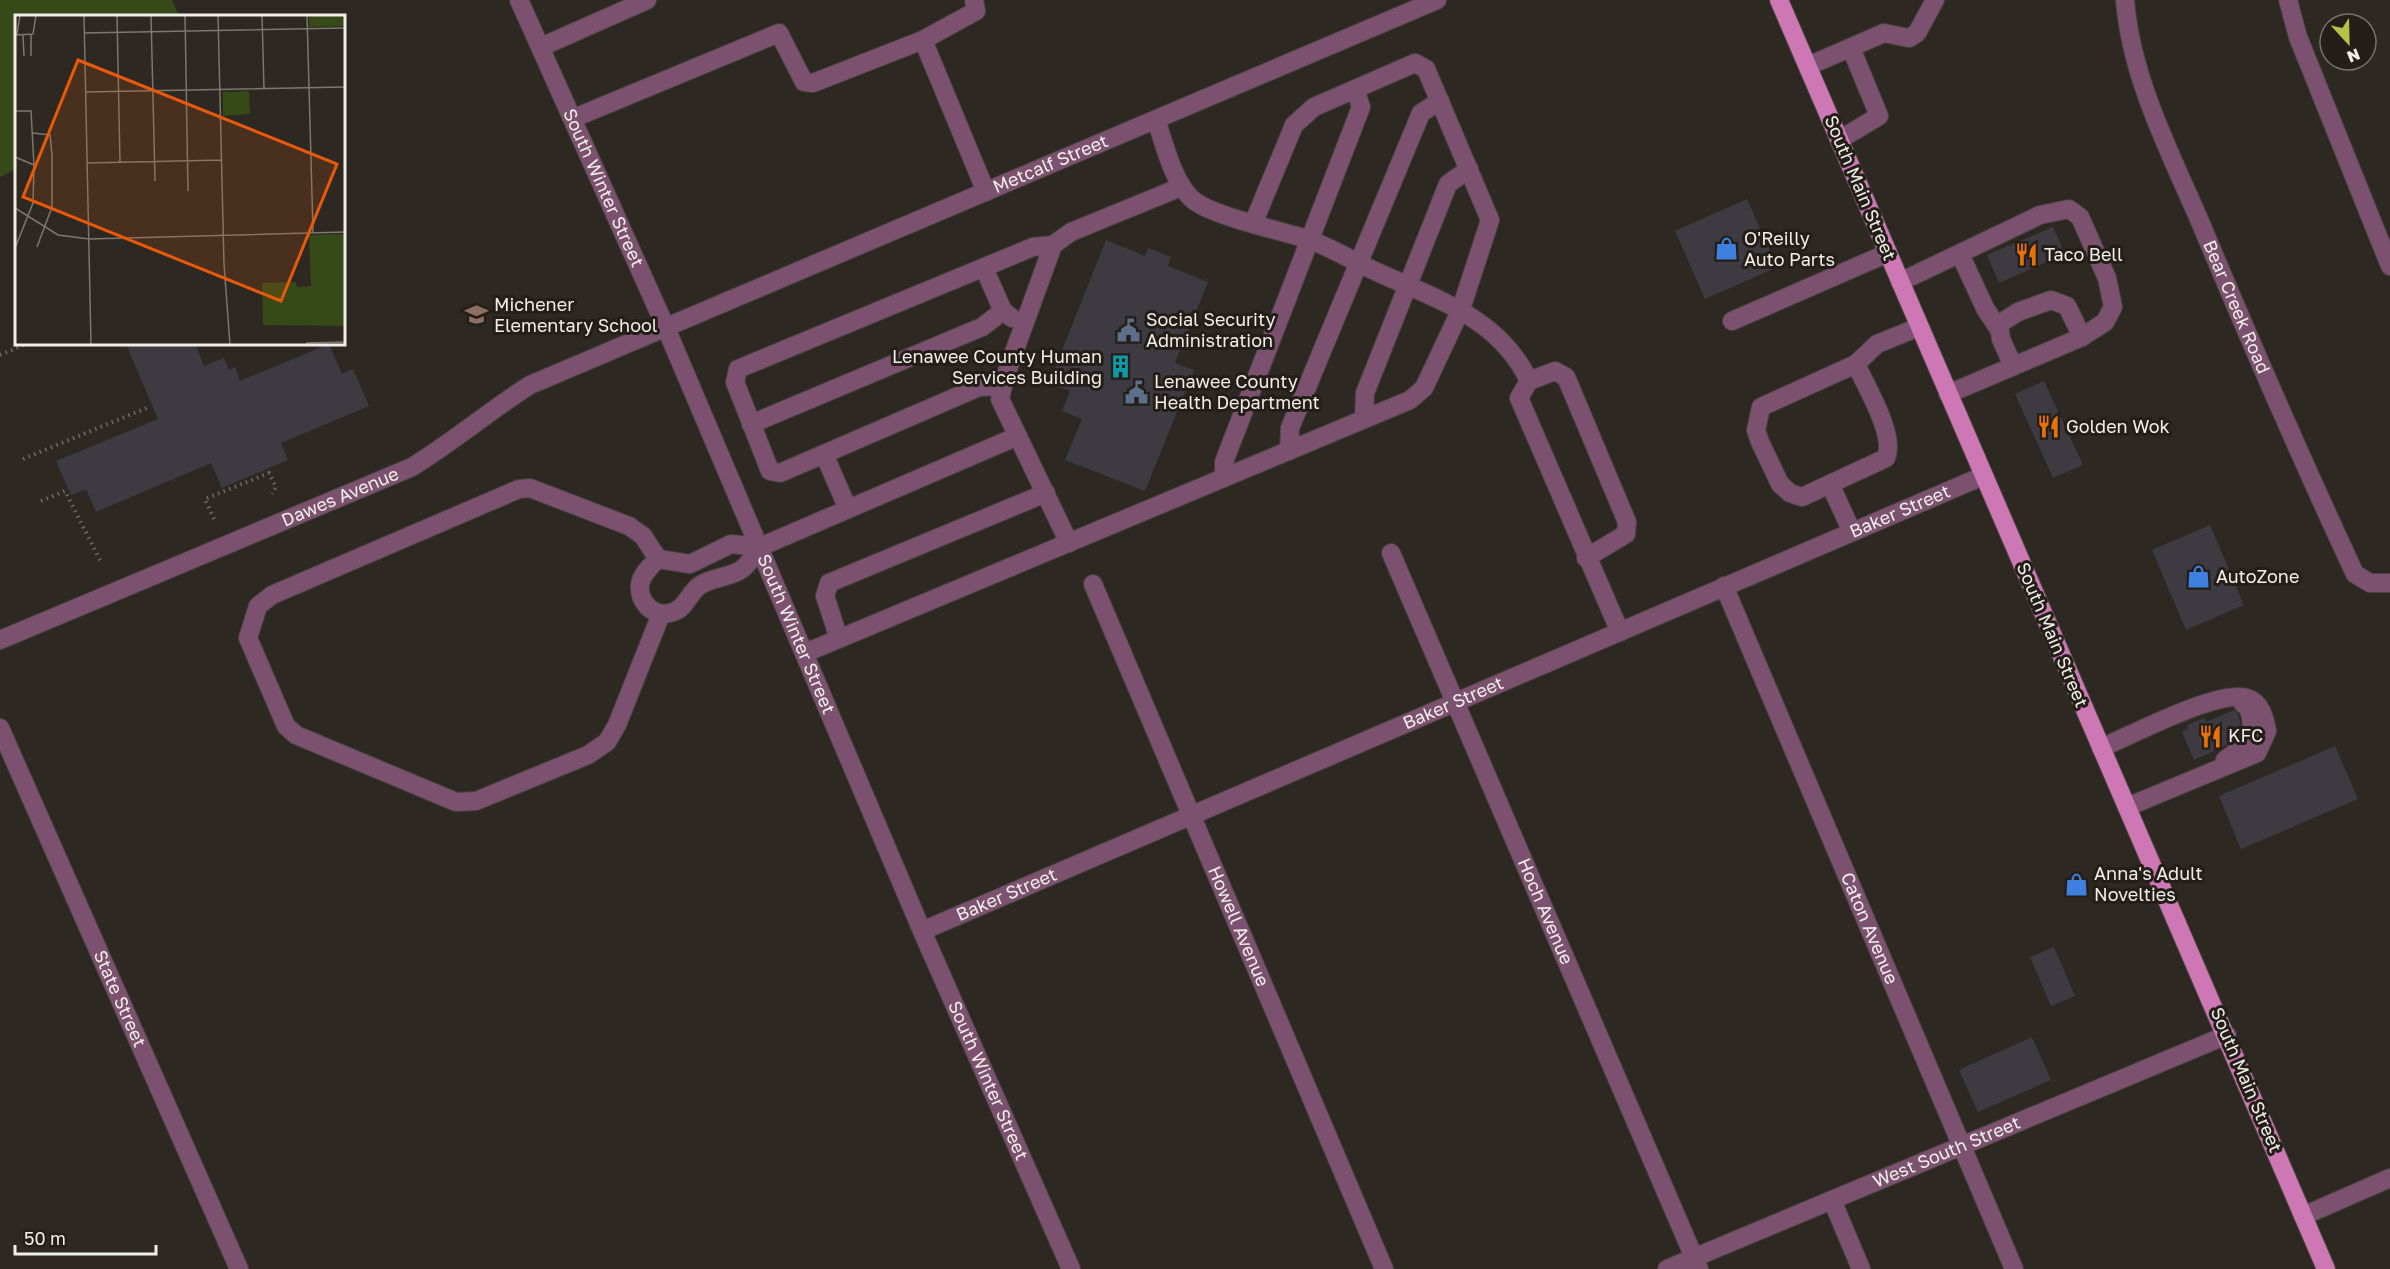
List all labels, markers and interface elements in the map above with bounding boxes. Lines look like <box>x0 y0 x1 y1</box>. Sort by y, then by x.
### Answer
north arrow <box>2318 12 2378 72</box>
inset map <box>15 15 345 345</box>
text: N <box>2344 44 2363 67</box>
street label: South Winter Street <box>559 105 649 270</box>
street label: South Main Street <box>1820 112 1901 263</box>
street label: Metcalf Street <box>989 129 1111 197</box>
place label: O'Reilly Auto Parts <box>1744 227 1835 270</box>
shop icon: O'Reilly Auto Parts <box>1713 236 1739 262</box>
street label: Bear Creek Road <box>2199 237 2275 377</box>
restaurant icon: Taco Bell <box>2013 242 2039 268</box>
place label: Taco Bell <box>2044 243 2123 265</box>
place label: Michener Elementary School <box>494 293 658 336</box>
school or university icon: Michener Elementary School <box>463 302 489 328</box>
place label: Social Security Administration <box>1146 308 1276 351</box>
public building icon: Social Security Administration <box>1115 317 1141 343</box>
place label: Lenawee County Human Services Building <box>892 345 1102 388</box>
building icon: Lenawee County Human Services Building <box>1107 354 1133 380</box>
place label: Lenawee County Health Department <box>1154 370 1320 413</box>
public building icon: Lenawee County Health Department <box>1123 379 1149 405</box>
restaurant icon: Golden Wok <box>2035 414 2061 440</box>
place label: Golden Wok <box>2066 415 2170 437</box>
street label: Dawes Avenue <box>278 462 402 531</box>
street label: Baker Street <box>1846 479 1953 542</box>
street label: South Winter Street <box>753 550 841 717</box>
street label: South Main Street <box>2012 559 2093 710</box>
shop icon: AutoZone <box>2185 564 2211 590</box>
place label: AutoZone <box>2216 565 2299 587</box>
street label: Baker Street <box>1399 671 1506 734</box>
restaurant icon: KFC <box>2197 723 2223 749</box>
place label: KFC <box>2228 724 2263 746</box>
street label: Hoch Avenue <box>1514 854 1579 967</box>
street label: Howell Avenue <box>1204 862 1275 990</box>
place label: Anna's Adult Novelties <box>2094 862 2203 905</box>
street label: Baker Street <box>952 863 1060 925</box>
street label: Caton Avenue <box>1837 869 1904 987</box>
shop icon: Anna's Adult Novelties <box>2063 871 2089 897</box>
street label: State Street <box>89 946 152 1050</box>
street label: South Winter Street <box>944 997 1034 1163</box>
street label: South Main Street <box>2206 1004 2287 1155</box>
street label: West South Street <box>1869 1111 2023 1192</box>
scale bar <box>15 1218 156 1256</box>
text: 50 m <box>24 1227 66 1249</box>

